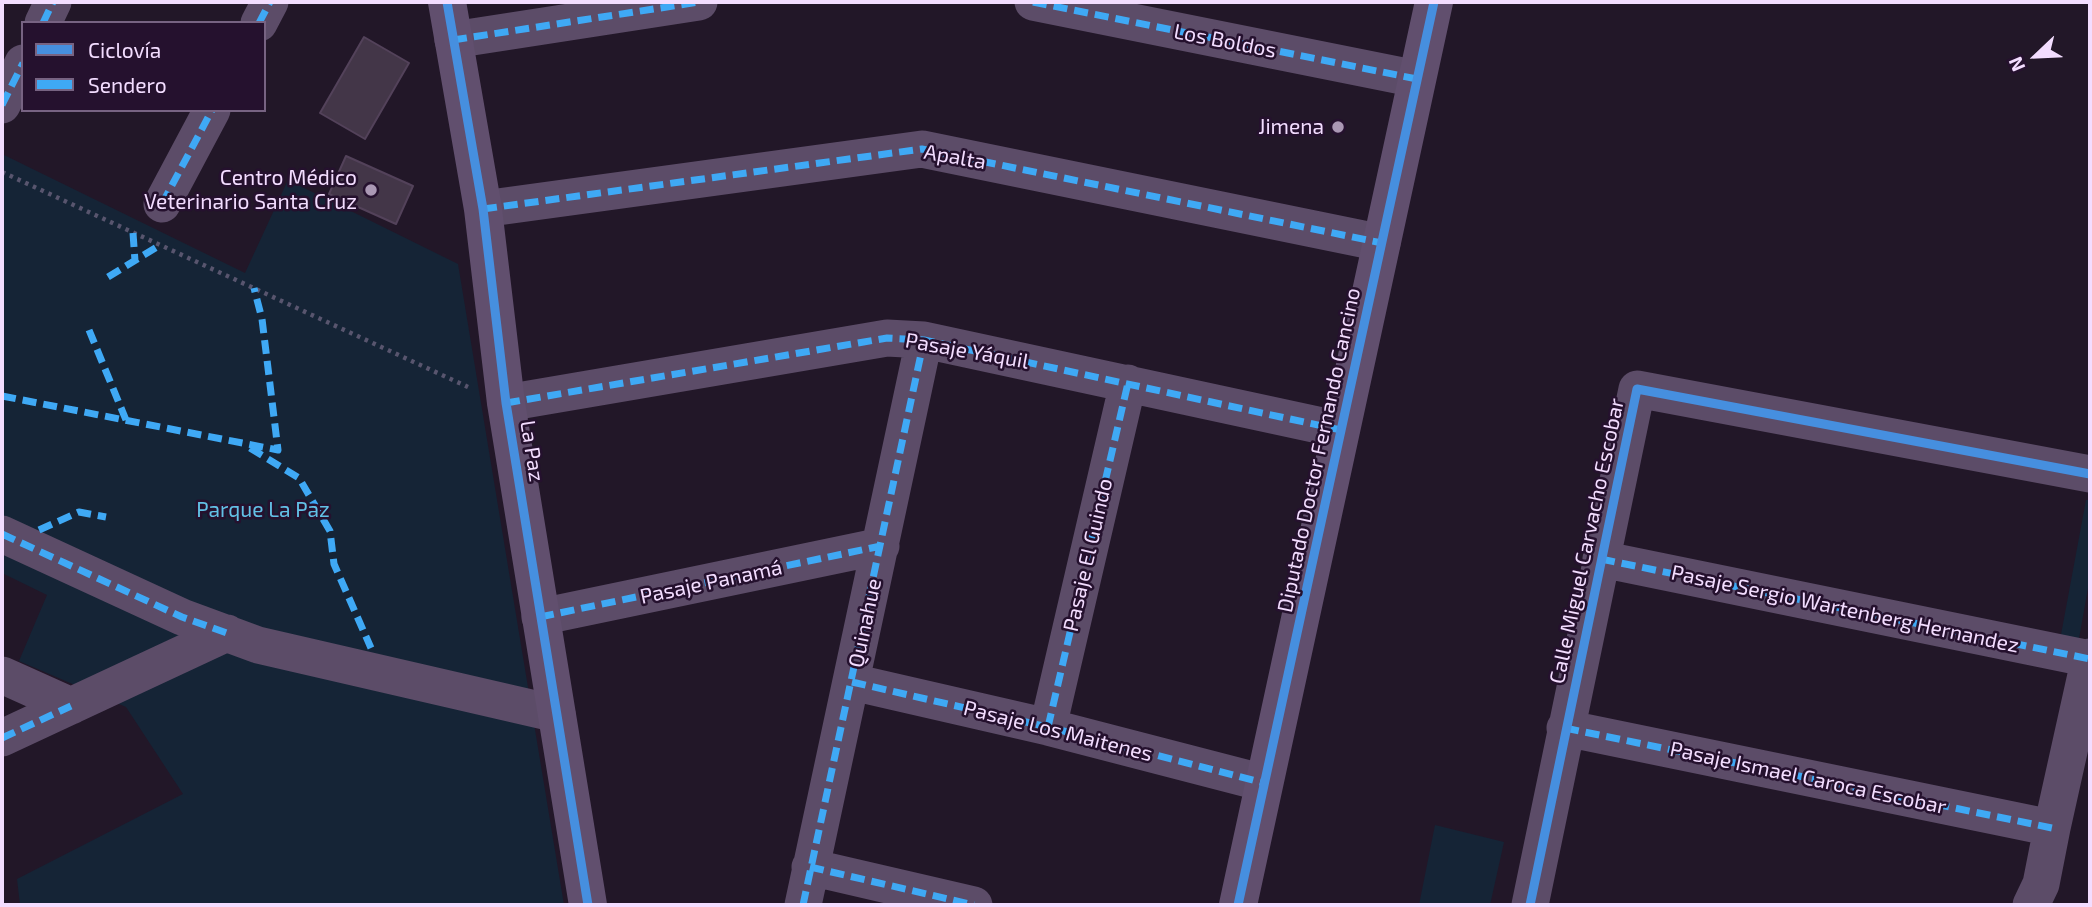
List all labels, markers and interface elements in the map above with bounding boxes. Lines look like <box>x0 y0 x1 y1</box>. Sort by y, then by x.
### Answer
street label: Los Boldos <box>1172 19 1278 63</box>
legend <box>21 21 266 112</box>
north arrow <box>2001 21 2071 91</box>
text: Ciclovía <box>88 37 161 62</box>
text: N <box>2003 54 2029 75</box>
text: Sendero <box>88 72 167 97</box>
place label: Jimena <box>1258 114 1324 140</box>
marker: Jimena <box>1330 119 1346 135</box>
street label: Apalta <box>922 139 988 175</box>
place label: Centro Médico Veterinario Santa Cruz <box>144 165 357 215</box>
marker: Centro Médico Veterinario Santa Cruz <box>363 182 379 198</box>
street label: Diputado Doctor Fernando Cancino <box>1272 285 1366 615</box>
street label: Pasaje Yáquil <box>903 328 1031 374</box>
street label: Calle Miguel Carvacho Escobar <box>1544 396 1630 686</box>
street label: La Paz <box>515 419 549 483</box>
street label: Pasaje El Guindo <box>1058 476 1118 634</box>
park label: Parque La Paz <box>196 497 330 523</box>
street label: Pasaje Panamá <box>638 555 784 609</box>
street label: Pasaje Sergio Wartenberg Hernandez <box>1669 560 2021 658</box>
street label: Quinahue <box>843 576 887 670</box>
street label: Pasaje Los Maitenes <box>961 695 1155 767</box>
street label: Pasaje Ismael Caroca Escobar <box>1667 736 1949 820</box>

